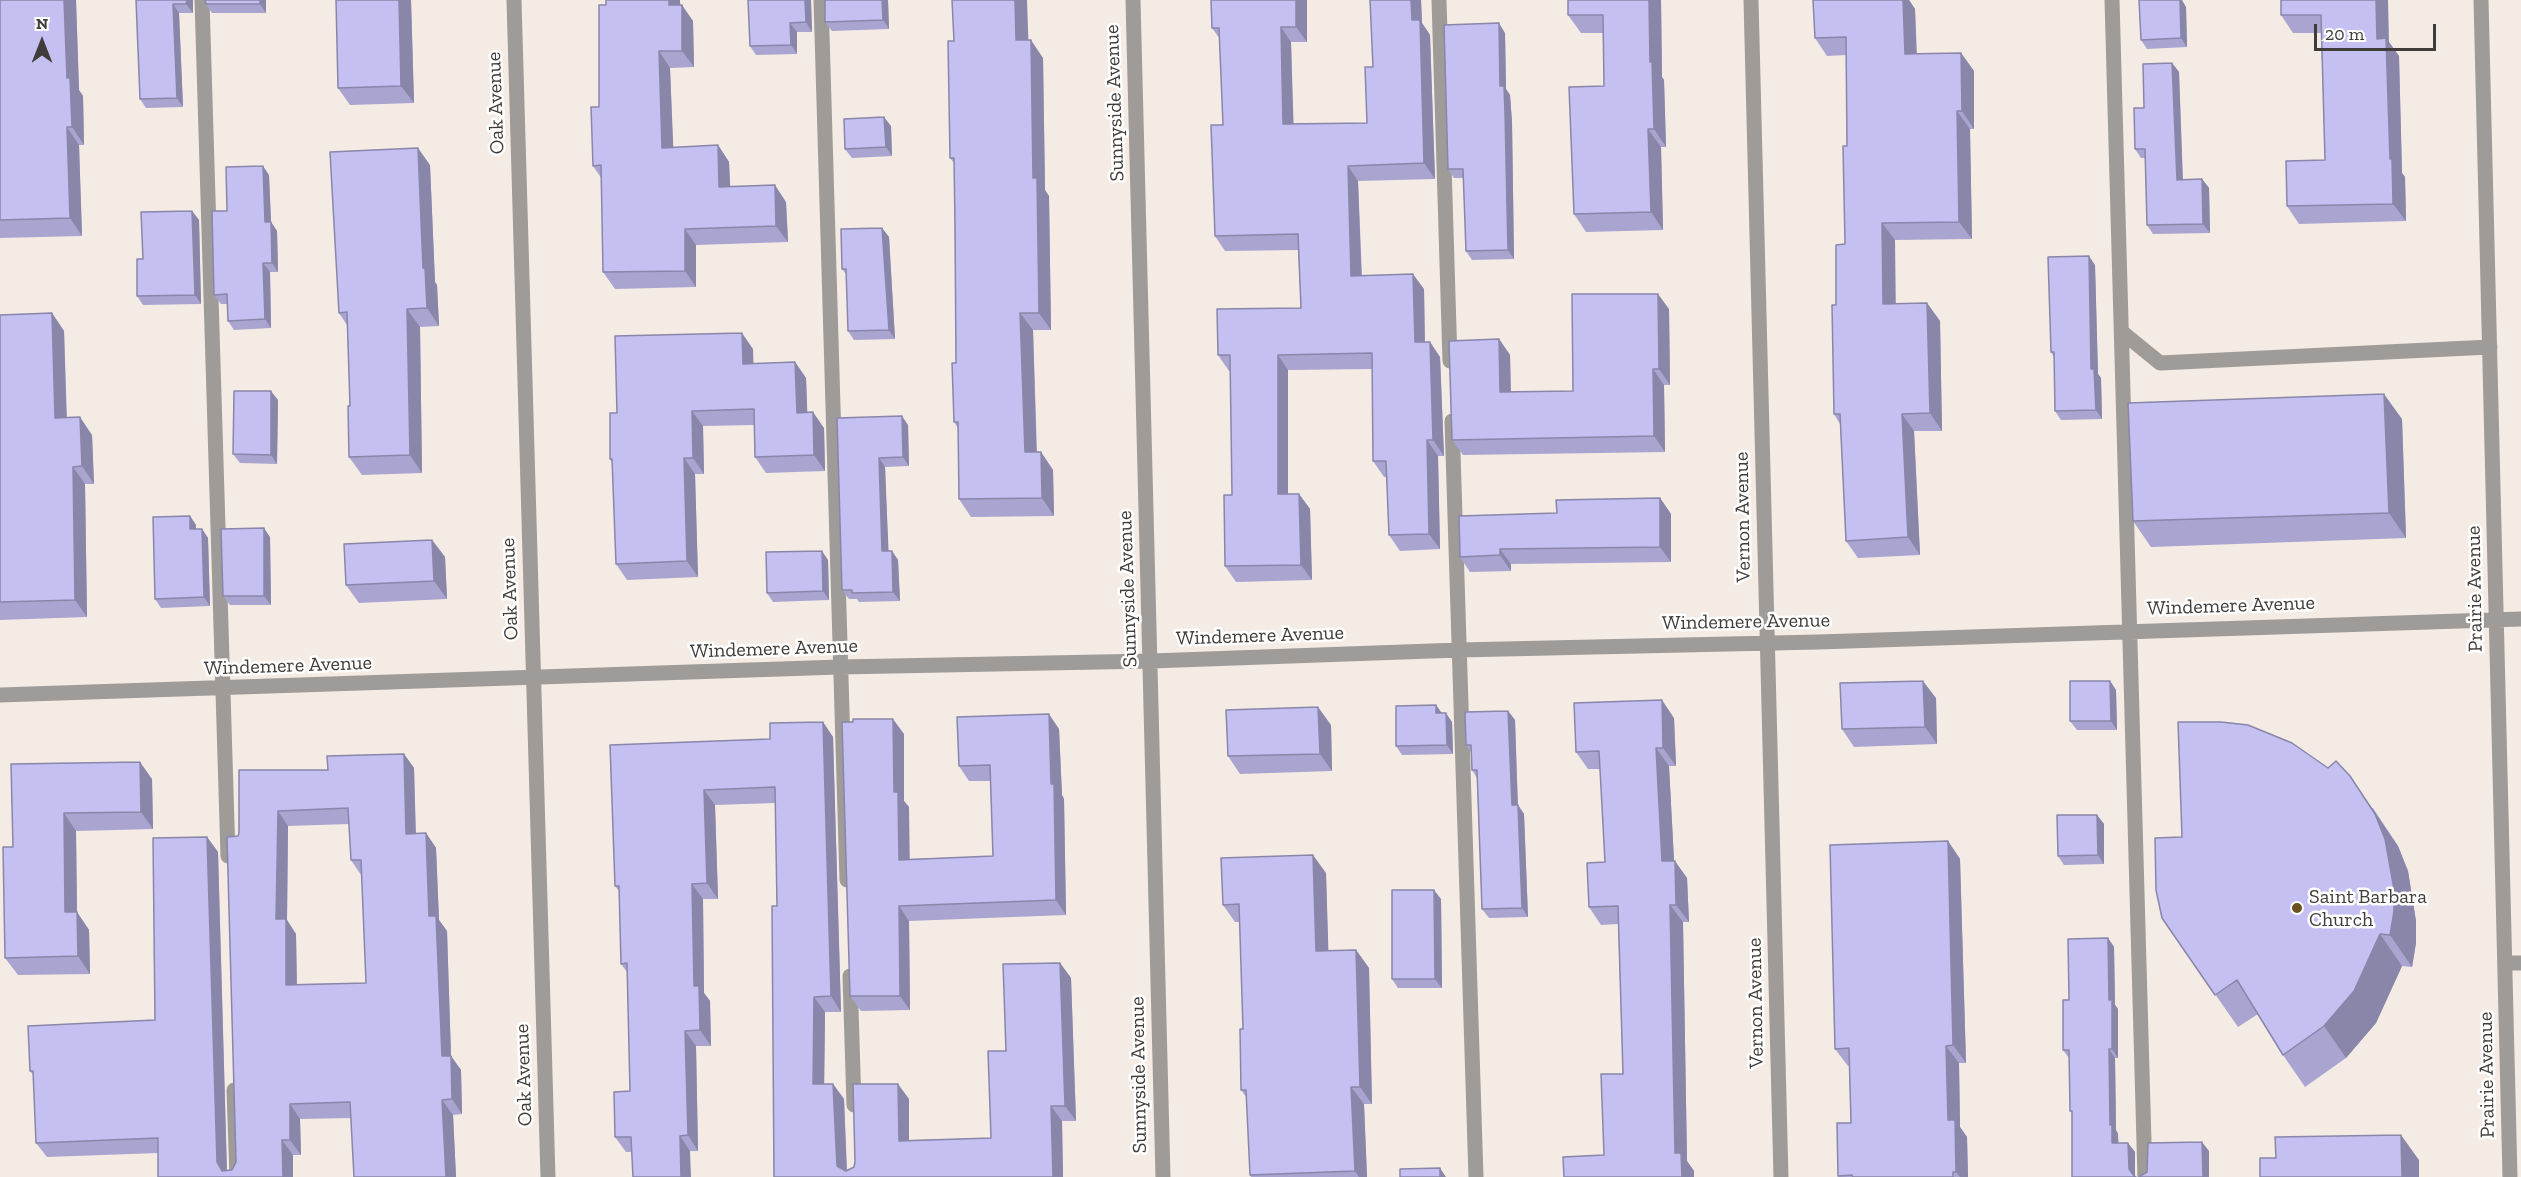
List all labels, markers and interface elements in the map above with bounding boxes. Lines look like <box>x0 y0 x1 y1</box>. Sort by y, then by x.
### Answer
north arrow <box>12 12 72 72</box>
scale bar <box>2317 12 2438 50</box>
text: N <box>36 14 48 33</box>
text: 20 m <box>2325 23 2364 45</box>
street label: Sunnyside Avenue <box>1100 24 1130 182</box>
street label: Oak Avenue <box>482 51 510 155</box>
street label: Vernon Avenue <box>1730 452 1756 582</box>
street label: Sunnyside Avenue <box>1113 510 1143 668</box>
street label: Prairie Avenue <box>2462 526 2488 652</box>
street label: Oak Avenue <box>496 537 524 641</box>
street label: Windemere Avenue <box>2147 591 2315 621</box>
street label: Windemere Avenue <box>1662 609 1830 635</box>
street label: Windemere Avenue <box>1176 621 1344 651</box>
street label: Windemere Avenue <box>690 634 858 664</box>
street label: Windemere Avenue <box>204 651 372 681</box>
place label: Saint Barbara Church <box>2309 885 2427 932</box>
marker: Saint Barbara Church <box>2290 901 2304 915</box>
street label: Vernon Avenue <box>1743 938 1769 1068</box>
street label: Sunnyside Avenue <box>1126 996 1152 1154</box>
street label: Prairie Avenue <box>2474 1012 2500 1138</box>
street label: Oak Avenue <box>510 1023 538 1127</box>

